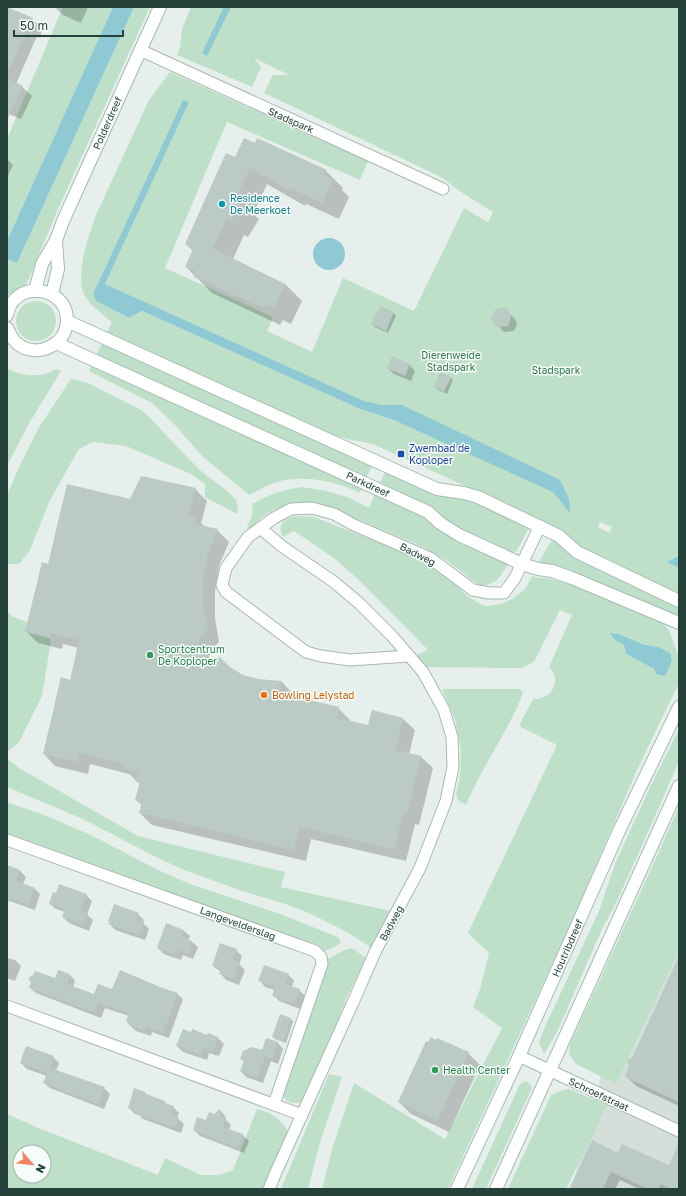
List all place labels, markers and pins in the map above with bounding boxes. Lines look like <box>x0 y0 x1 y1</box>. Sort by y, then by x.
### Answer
place label: Residence De Meerkoet <box>230 192 291 216</box>
marker: Residence De Meerkoet <box>217 199 227 209</box>
place label: Zwembad de Koploper <box>409 442 470 466</box>
marker: Zwembad de Koploper <box>396 449 406 459</box>
place label: Sportcentrum De Koploper <box>158 643 225 667</box>
marker: Sportcentrum De Koploper <box>145 650 155 660</box>
place label: Bowling Lelystad <box>272 689 354 701</box>
marker: Bowling Lelystad <box>259 690 269 700</box>
place label: Health Center <box>443 1064 510 1076</box>
marker: Health Center <box>430 1065 440 1075</box>

